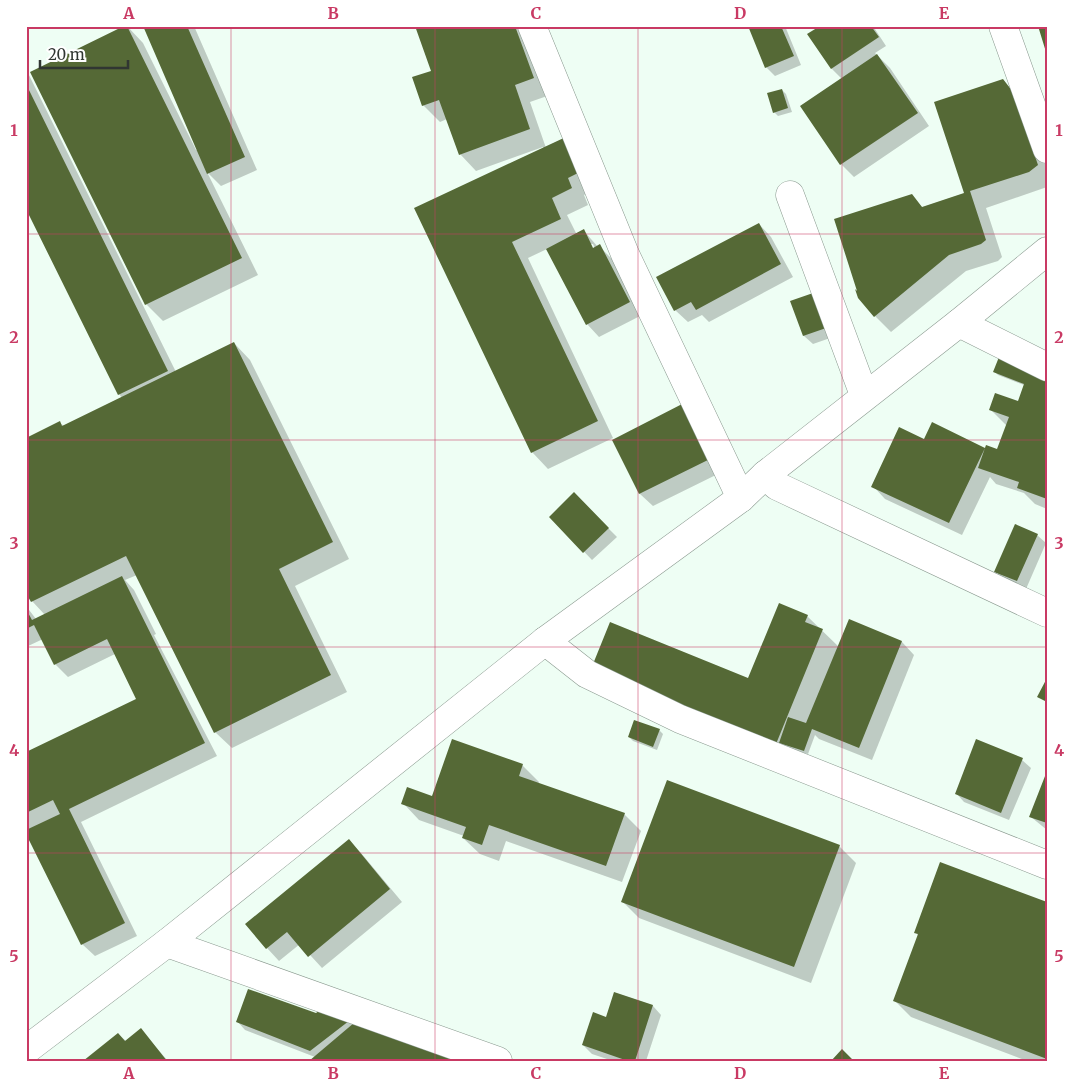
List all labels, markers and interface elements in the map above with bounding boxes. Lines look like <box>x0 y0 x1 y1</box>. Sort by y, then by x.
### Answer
text: A <box>122 3 135 23</box>
text: B <box>327 3 339 23</box>
text: C <box>531 3 541 23</box>
text: D <box>734 3 746 23</box>
text: E <box>939 3 950 23</box>
scale bar <box>40 38 128 70</box>
text: 20 m <box>48 45 85 64</box>
text: 1 <box>10 120 18 140</box>
text: 1 <box>1055 120 1063 140</box>
text: 2 <box>9 327 19 347</box>
text: 2 <box>1054 327 1064 347</box>
text: 3 <box>9 533 19 553</box>
text: 3 <box>1054 533 1064 553</box>
text: 4 <box>9 740 19 760</box>
text: 4 <box>1054 740 1064 760</box>
text: 5 <box>9 946 19 966</box>
text: 5 <box>1054 946 1064 966</box>
text: A <box>122 1063 135 1083</box>
text: B <box>327 1063 339 1083</box>
text: C <box>531 1063 541 1083</box>
text: D <box>734 1063 746 1083</box>
text: E <box>939 1063 950 1083</box>

